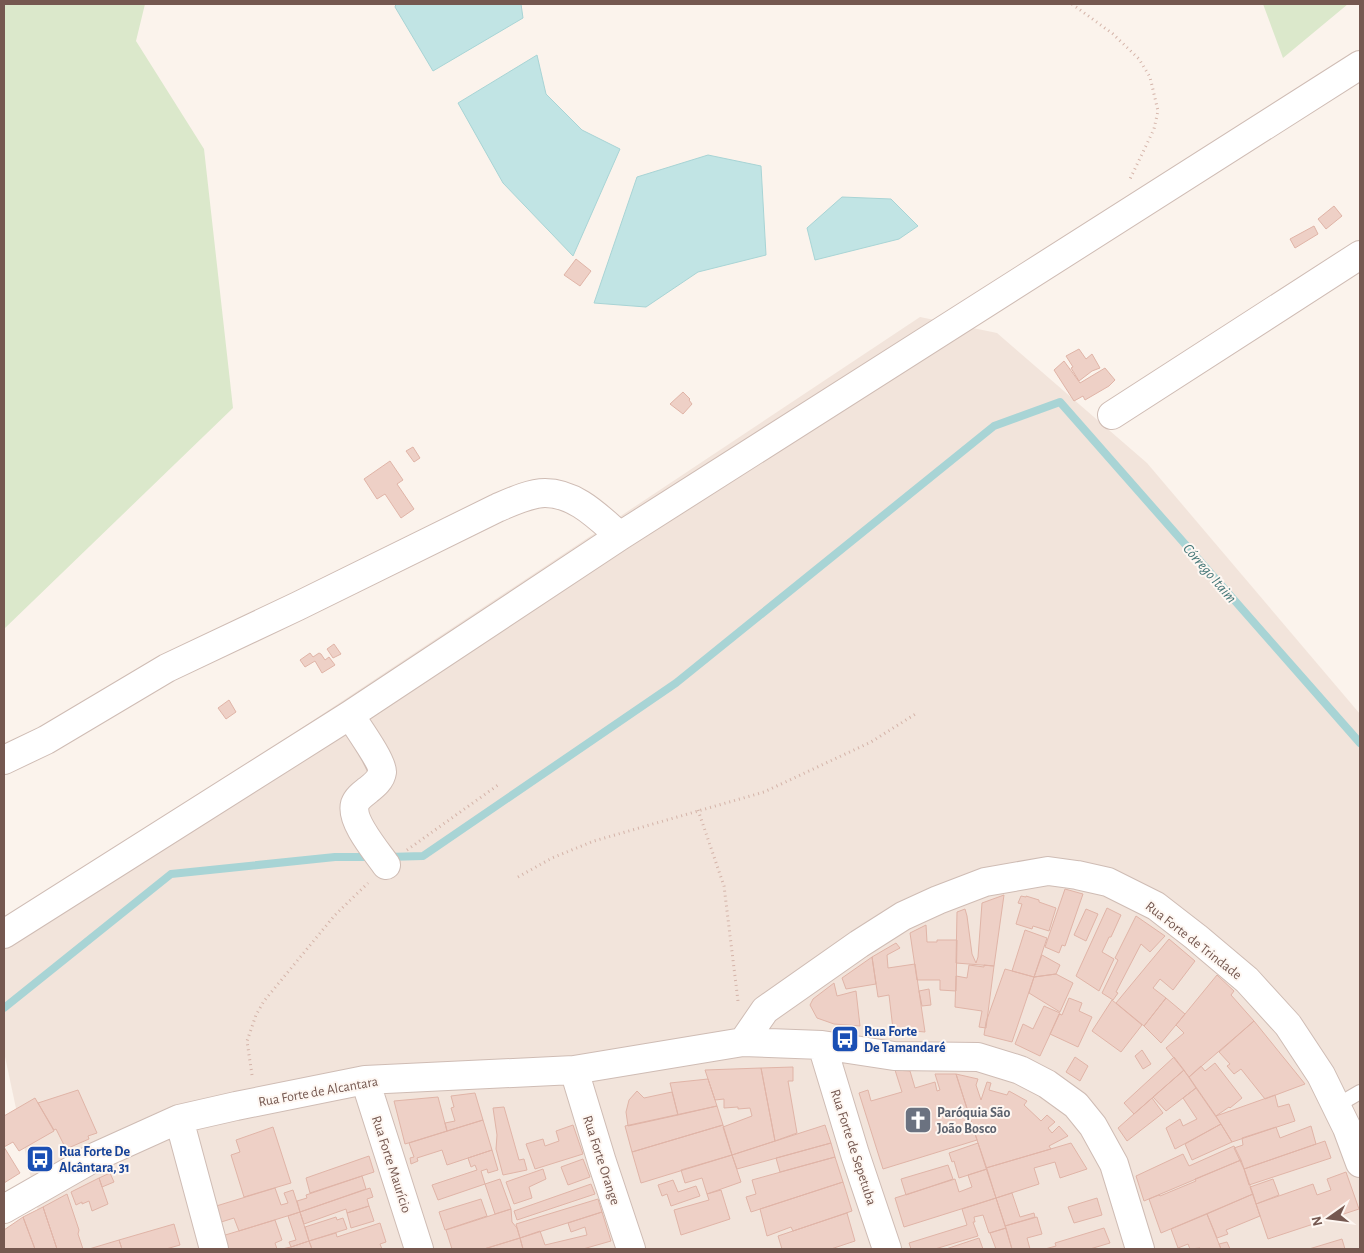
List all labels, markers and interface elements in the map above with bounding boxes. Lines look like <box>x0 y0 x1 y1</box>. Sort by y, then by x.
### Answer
water label: Córrego Itaim <box>1180 541 1239 606</box>
street label: Rua Forte de Trindade <box>1143 899 1244 983</box>
bus stop icon: Rua Forte De Tamandaré <box>830 1024 860 1054</box>
place label: Rua Forte De Tamandaré <box>864 1025 946 1055</box>
street label: Rua Forte de Alcantara <box>257 1074 380 1109</box>
street label: Rua Forte de Sepetuba <box>828 1088 879 1207</box>
church icon: Paróquia São João Bosco <box>903 1105 933 1135</box>
place label: Paróquia São João Bosco <box>937 1106 1010 1136</box>
street label: Rua Forte Maurício <box>369 1114 413 1215</box>
street label: Rua Forte Orange <box>580 1114 622 1207</box>
bus stop icon: Rua Forte De Alcântara, 31 <box>25 1144 55 1174</box>
place label: Rua Forte De Alcântara, 31 <box>59 1145 130 1175</box>
north arrow <box>1304 1193 1354 1243</box>
text: N <box>1309 1214 1325 1227</box>

